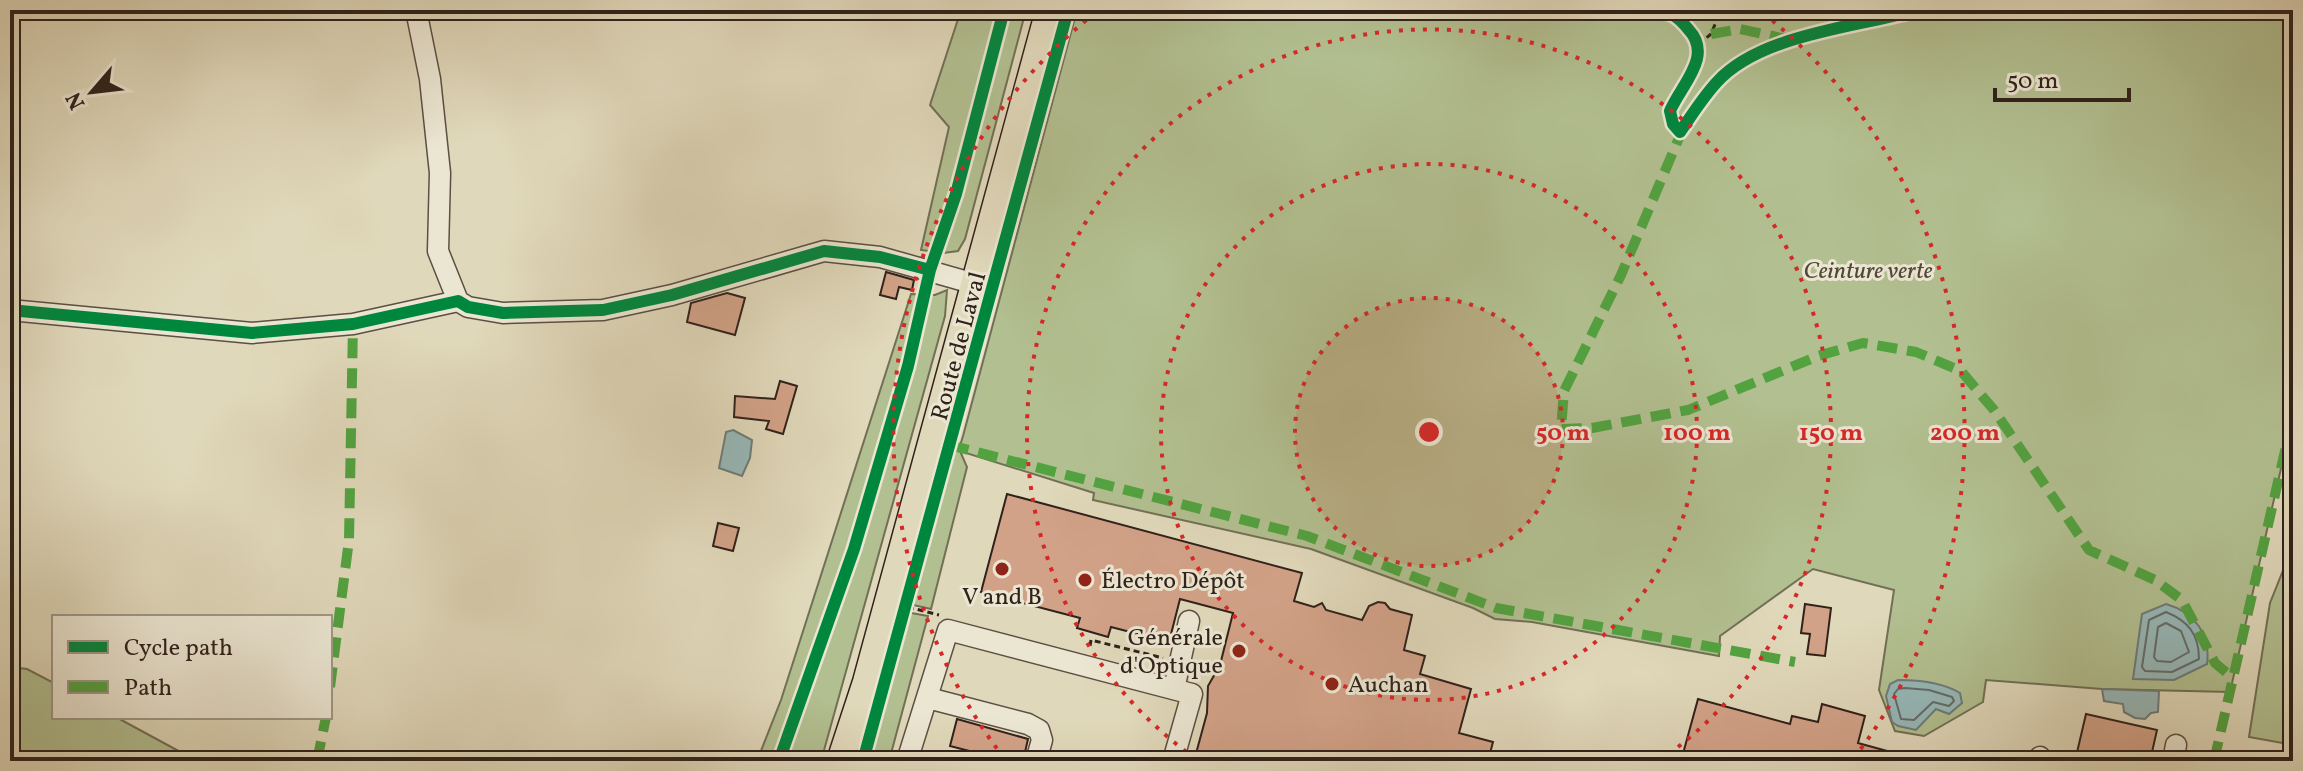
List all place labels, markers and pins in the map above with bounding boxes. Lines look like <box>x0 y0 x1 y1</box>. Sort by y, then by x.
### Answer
centre of rings <box>1415 418 1443 446</box>
marker: V and B <box>993 560 1011 578</box>
place label: Électro Dépôt <box>1101 565 1245 599</box>
marker: Électro Dépôt <box>1076 571 1094 589</box>
place label: V and B <box>962 581 1042 615</box>
place label: Générale d'Optique <box>1120 622 1223 684</box>
marker: Générale d'Optique <box>1230 642 1248 660</box>
place label: Auchan <box>1348 669 1429 703</box>
marker: Auchan <box>1323 675 1341 693</box>

